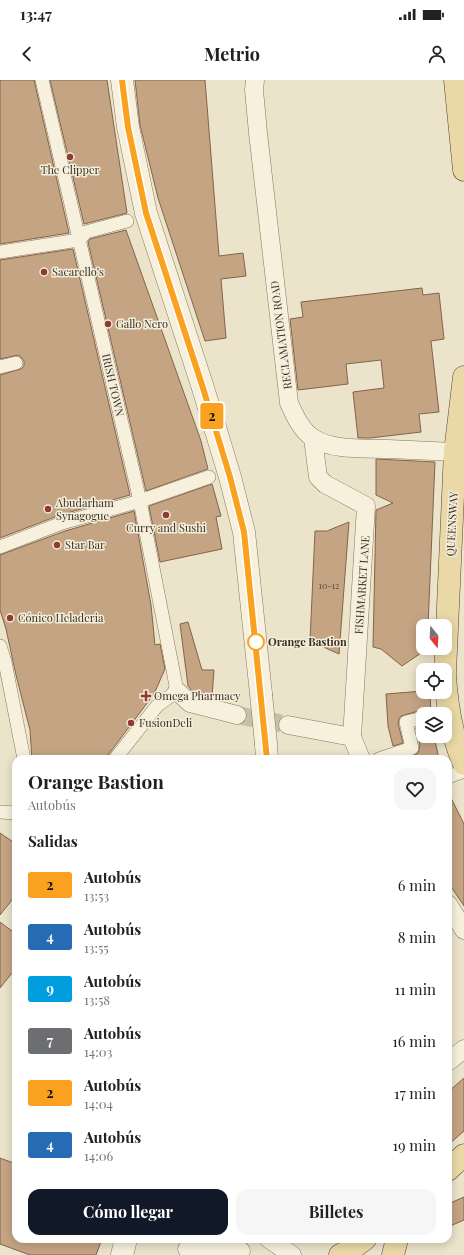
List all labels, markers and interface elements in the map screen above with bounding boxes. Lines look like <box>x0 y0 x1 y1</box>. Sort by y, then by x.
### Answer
text: 13:47 <box>20 4 52 24</box>
text: Metrio <box>204 42 260 66</box>
icon: back <box>16 43 38 65</box>
icon: person <box>426 43 448 65</box>
marker: The Clipper <box>65 152 75 162</box>
place label: The Clipper <box>41 162 99 177</box>
place label: Sacarello’s <box>52 264 104 279</box>
marker: Sacarello’s <box>39 267 49 277</box>
street label: RECLAMATION ROAD <box>266 280 295 390</box>
place label: Gallo Nero <box>116 316 168 331</box>
marker: Gallo Nero <box>103 319 113 329</box>
street label: IRISH TOWN <box>99 352 128 418</box>
line badge: 2 <box>199 403 225 429</box>
text: 2 <box>208 406 216 425</box>
street label: QUEENSWAY <box>442 491 461 557</box>
place label: Abudarham Synagogue <box>55 495 114 523</box>
marker: Abudarham Synagogue <box>43 504 53 514</box>
marker: Curry and Sushi <box>161 510 171 520</box>
place label: Curry and Sushi <box>126 520 206 535</box>
street label: FISHMARKET LANE <box>351 535 372 635</box>
place label: Star Bar <box>65 537 105 552</box>
marker: Star Bar <box>52 540 62 550</box>
house number: 10-12 <box>319 579 339 591</box>
place label: Cónico Heladeria <box>18 610 104 625</box>
marker: Cónico Heladeria <box>5 613 15 623</box>
north arrow <box>416 619 452 655</box>
map controls <box>416 619 452 743</box>
marker: Orange Bastion <box>247 633 265 651</box>
place label: Orange Bastion <box>268 634 347 649</box>
button: locate <box>416 663 452 699</box>
place label: Omega Pharmacy <box>154 688 241 703</box>
marker: Omega Pharmacy <box>141 691 151 701</box>
button: layers <box>416 707 452 743</box>
place label: FusionDeli <box>139 715 192 730</box>
marker: FusionDeli <box>126 718 136 728</box>
text: Orange Bastion <box>28 768 164 794</box>
button: heart <box>394 768 436 810</box>
text: Autobús <box>28 796 76 813</box>
text: Salidas <box>28 831 78 851</box>
text: Autobús <box>84 867 141 887</box>
text: 2 <box>46 875 54 894</box>
text: 6 min <box>398 875 436 895</box>
text: 13:53 <box>84 887 109 904</box>
text: Autobús <box>84 919 141 939</box>
text: 4 <box>46 927 54 946</box>
text: 8 min <box>398 927 436 947</box>
text: 13:55 <box>84 939 109 956</box>
text: Autobús <box>84 971 141 991</box>
text: 9 <box>46 979 54 998</box>
text: 11 min <box>394 979 436 999</box>
text: 13:58 <box>84 991 110 1008</box>
text: Autobús <box>84 1023 141 1043</box>
text: 7 <box>47 1031 53 1050</box>
text: 16 min <box>392 1031 436 1051</box>
text: 14:03 <box>84 1043 112 1060</box>
text: Autobús <box>84 1075 141 1095</box>
text: 2 <box>46 1083 54 1102</box>
text: 17 min <box>394 1083 436 1103</box>
text: 14:04 <box>84 1095 113 1112</box>
text: Autobús <box>84 1127 141 1147</box>
text: 4 <box>46 1135 54 1154</box>
text: 19 min <box>392 1135 436 1155</box>
text: 14:06 <box>84 1147 113 1164</box>
button: Cómo llegar <box>28 1189 228 1235</box>
button: Billetes <box>236 1189 436 1235</box>

